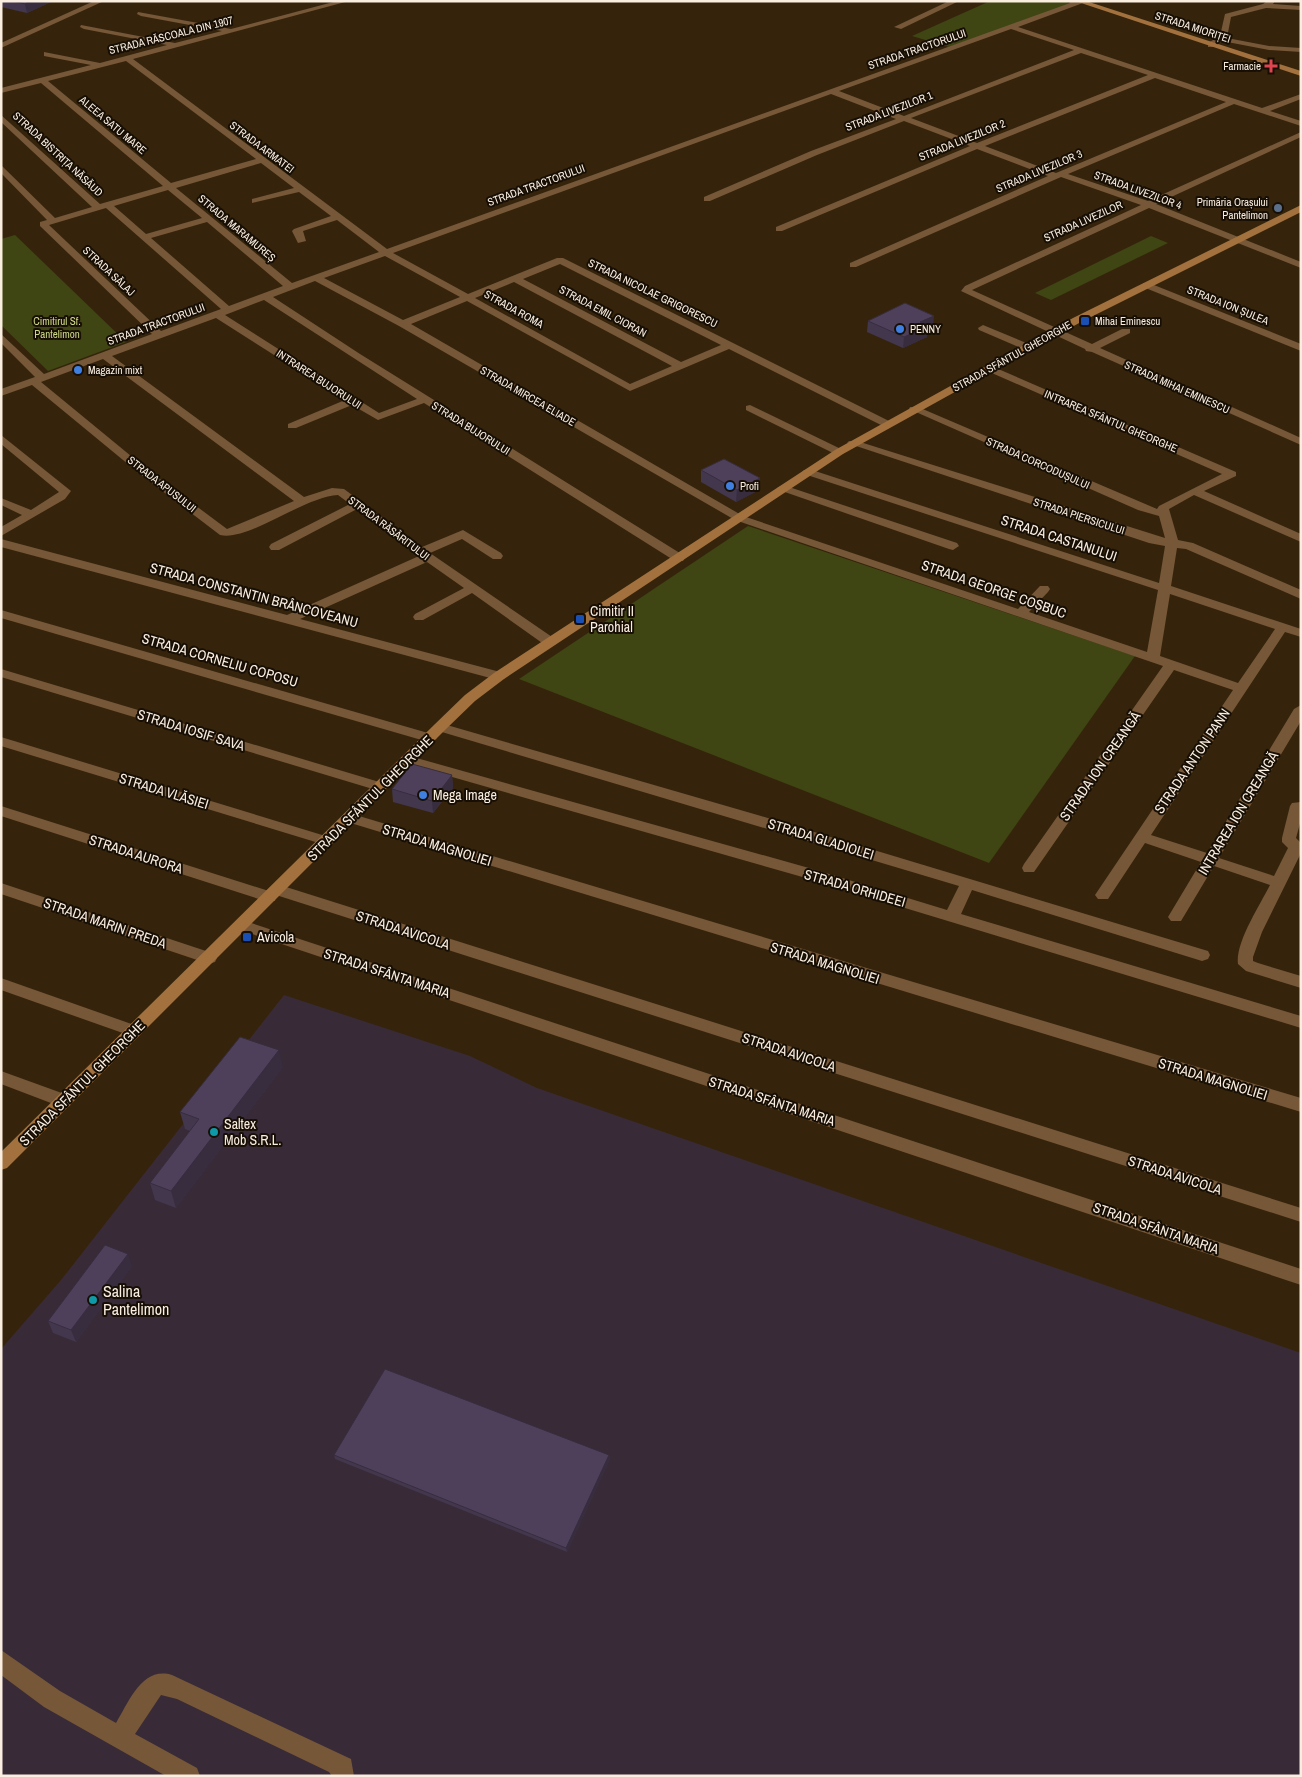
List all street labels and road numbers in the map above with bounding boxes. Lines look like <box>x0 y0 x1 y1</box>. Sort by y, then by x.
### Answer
street label: STRADA MIORIȚEI <box>1153 8 1233 46</box>
street label: STRADA RĂSCOALA DIN 1907 <box>107 13 235 57</box>
street label: STRADA TRACTORULUI <box>866 26 968 72</box>
street label: STRADA LIVEZILOR 1 <box>843 88 935 134</box>
street label: ALEEA SATU MARE <box>76 92 149 157</box>
street label: STRADA BISTRIȚA NĂSĂUD <box>10 109 106 199</box>
street label: STRADA LIVEZILOR 2 <box>917 116 1007 164</box>
street label: STRADA ARMATEI <box>227 118 297 176</box>
street label: STRADA LIVEZILOR 3 <box>994 147 1084 195</box>
street label: STRADA TRACTORULUI <box>485 161 587 209</box>
street label: STRADA LIVEZILOR 4 <box>1092 168 1184 212</box>
street label: STRADA MARAMUREȘ <box>195 191 279 265</box>
street label: STRADA LIVEZILOR <box>1041 197 1125 245</box>
street label: STRADA SĂLAJ <box>80 243 138 299</box>
street label: STRADA NICOLAE GRIGORESCU <box>586 256 720 330</box>
street label: STRADA EMIL CIORAN <box>557 282 649 340</box>
street label: STRADA ION ȘULEA <box>1185 282 1272 328</box>
street label: STRADA ROMA <box>482 287 547 332</box>
street label: STRADA TRACTORULUI <box>105 300 207 348</box>
street label: STRADA SFÂNTUL GHEORGHE <box>950 317 1074 395</box>
street label: INTRAREA BUJORULUI <box>274 346 364 412</box>
street label: STRADA MIHAI EMINESCU <box>1122 357 1232 417</box>
street label: STRADA MIRCEA ELIADE <box>478 363 578 429</box>
street label: INTRAREA SFÂNTUL GHEORGHE <box>1042 387 1180 455</box>
street label: STRADA BUJORULUI <box>429 398 513 458</box>
street label: STRADA CORCODUȘULUI <box>984 434 1092 492</box>
street label: STRADA APUSULUI <box>125 453 199 515</box>
street label: STRADA RĂSĂRITULUI <box>346 493 432 563</box>
street label: STRADA PIERSICULUI <box>1032 495 1126 537</box>
street label: STRADA CASTANULUI <box>999 511 1119 565</box>
street label: STRADA GEORGE COȘBUC <box>919 556 1069 622</box>
street label: STRADA CONSTANTIN BRÂNCOVEANU <box>148 559 360 631</box>
street label: STRADA CORNELIU COPOSU <box>140 629 300 691</box>
street label: STRADA IOSIF SAVA <box>135 705 247 755</box>
street label: STRADA ANTON PANN <box>1150 705 1234 817</box>
street label: STRADA ION CREANGĂ <box>1055 708 1145 824</box>
street label: STRADA SFÂNTUL GHEORGHE <box>303 731 437 865</box>
street label: INTRAREA ION CREANGĂ <box>1194 748 1282 878</box>
street label: STRADA VLĂSIEI <box>117 769 211 813</box>
street label: STRADA GLADIOLEI <box>766 814 876 864</box>
street label: STRADA MAGNOLIEI <box>380 820 494 870</box>
street label: STRADA AURORA <box>87 830 186 878</box>
street label: STRADA ORHIDEEI <box>802 865 908 911</box>
street label: STRADA MARIN PREDA <box>41 894 169 953</box>
street label: STRADA AVICOLA <box>354 906 452 954</box>
street label: STRADA MAGNOLIEI <box>768 938 882 988</box>
street label: STRADA SFÂNTA MARIA <box>322 944 453 1002</box>
street label: STRADA SFÂNTUL GHEORGHE <box>15 1016 149 1150</box>
street label: STRADA AVICOLA <box>740 1028 838 1076</box>
street label: STRADA MAGNOLIEI <box>1156 1054 1270 1104</box>
street label: STRADA SFÂNTA MARIA <box>707 1072 838 1130</box>
street label: STRADA AVICOLA <box>1126 1151 1224 1199</box>
street label: STRADA SFÂNTA MARIA <box>1091 1198 1222 1258</box>

